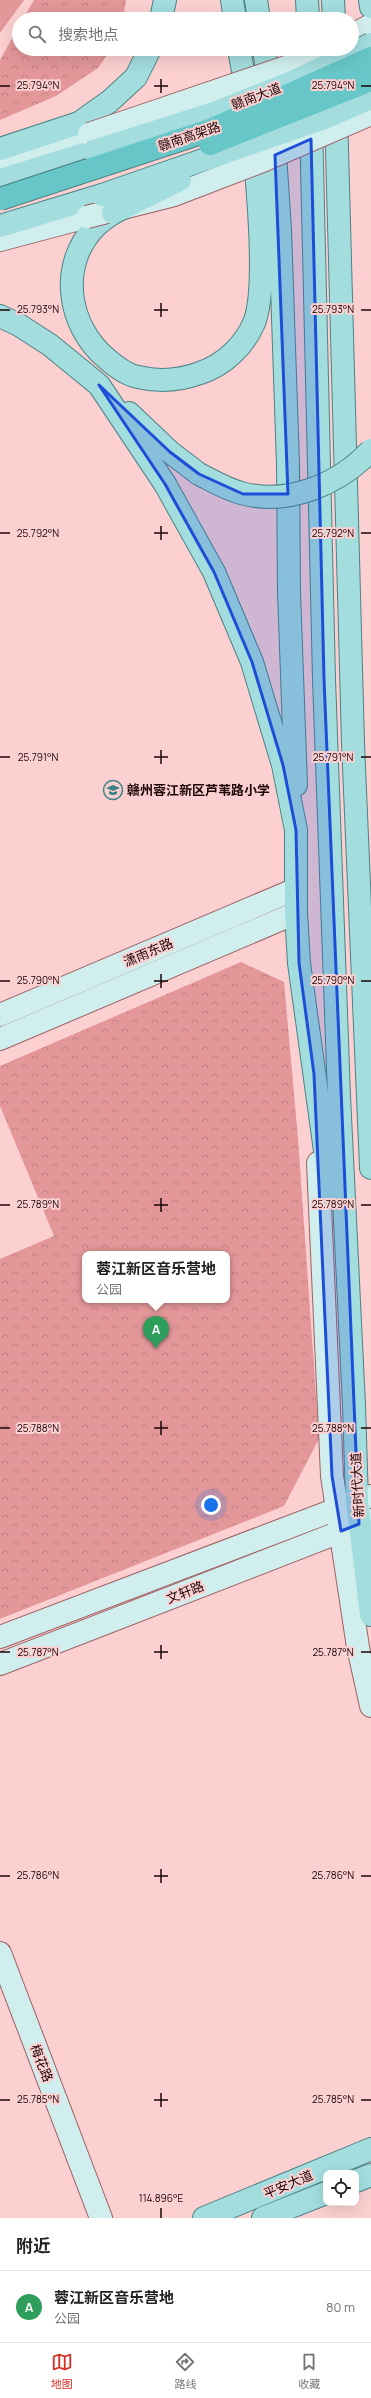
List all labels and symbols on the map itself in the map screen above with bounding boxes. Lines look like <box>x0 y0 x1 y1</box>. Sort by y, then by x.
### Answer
text: 25.794°N <box>17 78 59 92</box>
street label: 赣南大道 <box>228 78 284 114</box>
text: 25.794°N <box>312 78 354 92</box>
street label: 赣南高架路 <box>155 117 223 155</box>
text: 25.793°N <box>17 302 59 316</box>
text: 25.793°N <box>312 302 354 316</box>
text: 25.792°N <box>17 526 59 540</box>
text: 25.792°N <box>312 526 354 540</box>
text: 25.791°N <box>18 750 58 764</box>
text: 25.791°N <box>313 750 353 764</box>
school or university icon: 赣州蓉江新区芦苇路小学 <box>102 779 124 801</box>
place label: 赣州蓉江新区芦苇路小学 <box>127 781 270 799</box>
street label: 潇雨东路 <box>121 934 175 970</box>
text: 25.790°N <box>17 973 59 987</box>
text: 25.790°N <box>312 973 354 987</box>
text: 25.789°N <box>17 1197 59 1211</box>
text: 25.789°N <box>312 1197 354 1211</box>
pin: A <box>143 1316 169 1349</box>
text: 25.788°N <box>17 1421 59 1435</box>
text: 25.788°N <box>312 1421 354 1435</box>
street label: 新时代大道 <box>346 1452 368 1518</box>
your location <box>201 1495 221 1515</box>
street label: 文轩路 <box>164 1577 206 1607</box>
text: 25.787°N <box>17 1645 59 1659</box>
text: 25.787°N <box>312 1645 354 1659</box>
text: 25.786°N <box>17 1868 59 1882</box>
text: 25.786°N <box>312 1868 354 1882</box>
street label: 梅花路 <box>27 2042 57 2084</box>
text: 25.785°N <box>17 2092 59 2106</box>
text: 25.785°N <box>312 2092 354 2106</box>
street label: 平安大道 <box>261 2166 315 2202</box>
text: 114.896°E <box>139 2191 184 2205</box>

